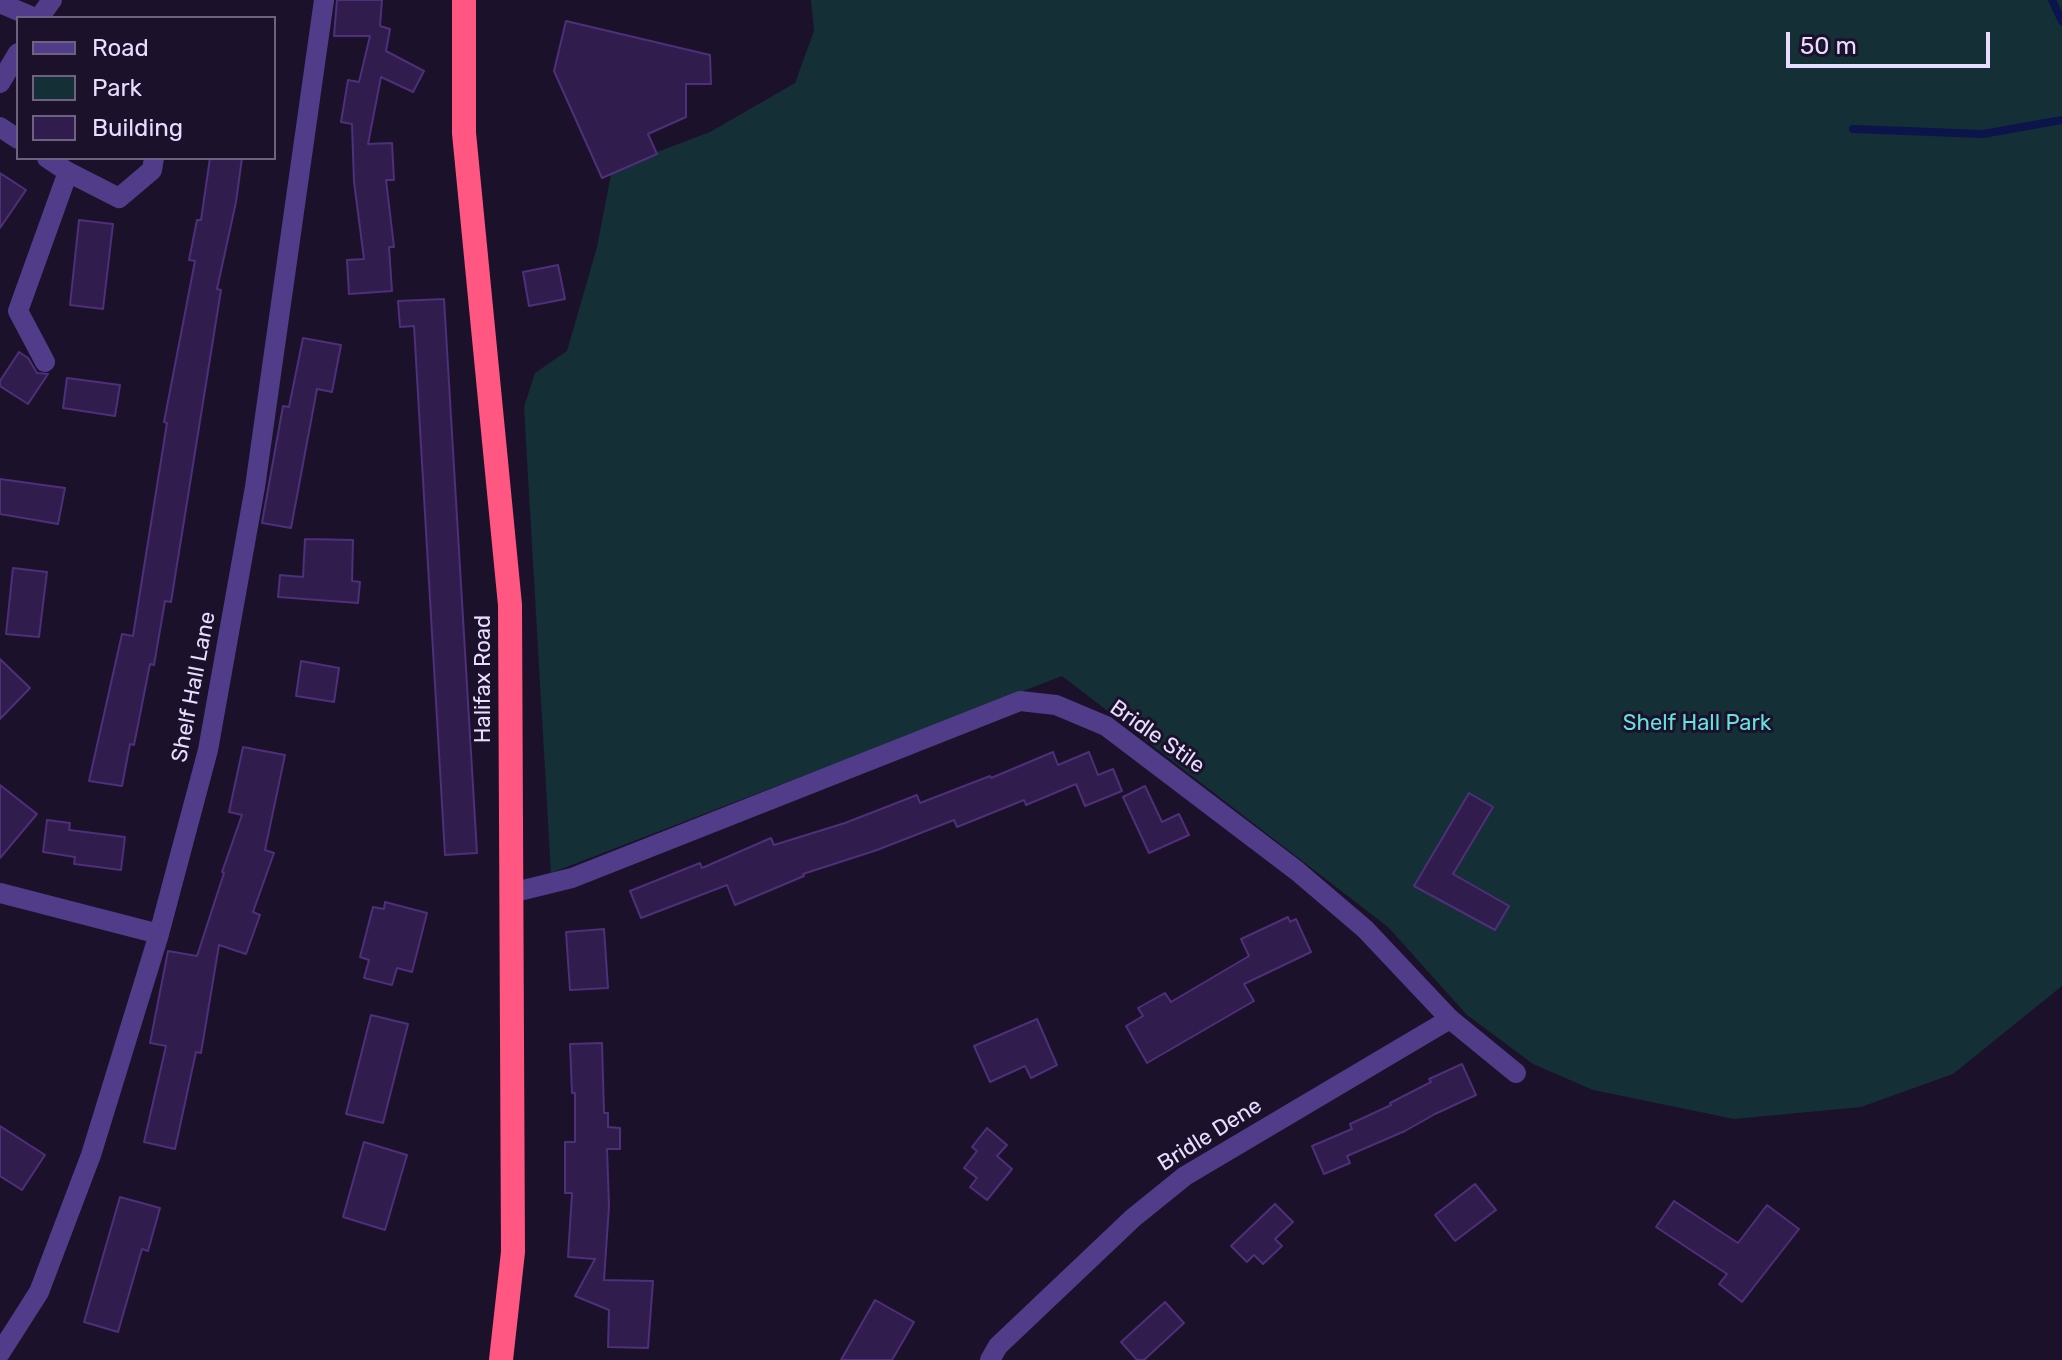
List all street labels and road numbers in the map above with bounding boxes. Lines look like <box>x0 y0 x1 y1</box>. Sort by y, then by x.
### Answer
street label: Shelf Hall Lane <box>166 610 222 764</box>
street label: Halifax Road <box>471 615 497 743</box>
street label: Bridle Stile <box>1104 695 1210 779</box>
street label: Bridle Dene <box>1153 1093 1267 1177</box>

